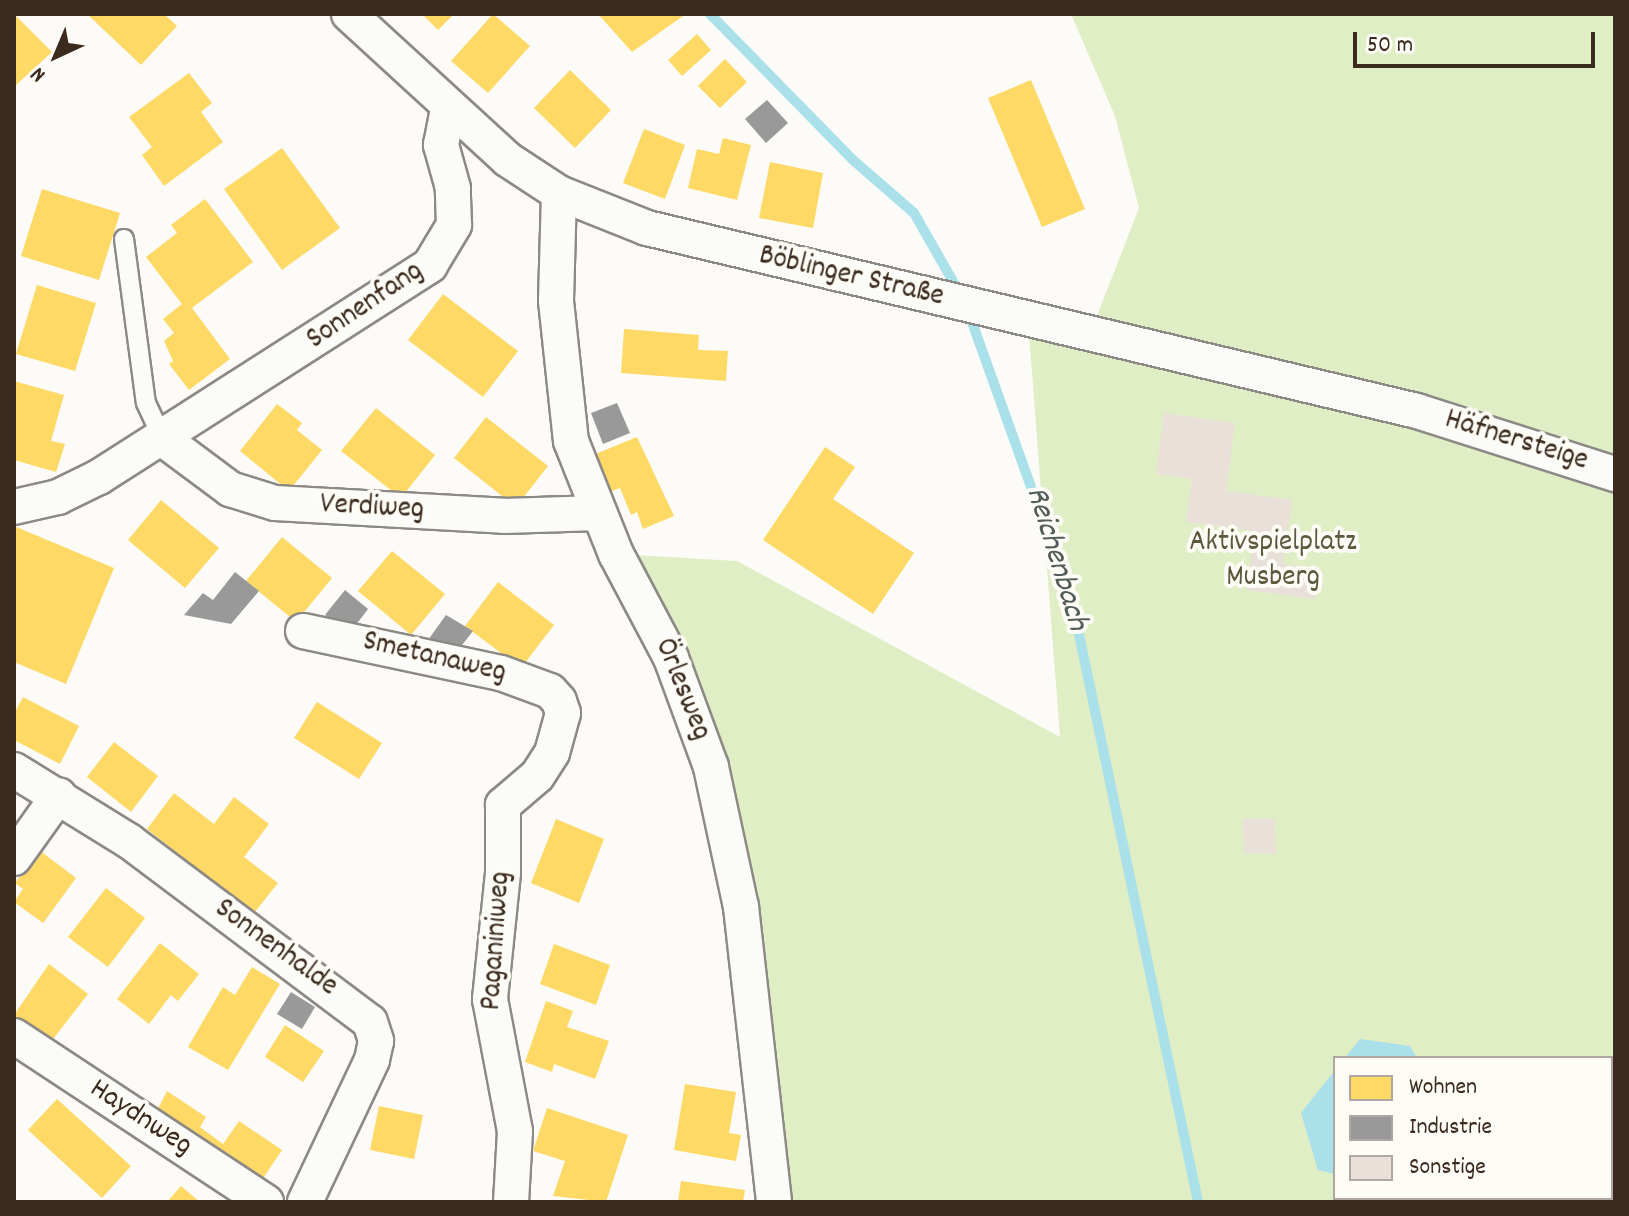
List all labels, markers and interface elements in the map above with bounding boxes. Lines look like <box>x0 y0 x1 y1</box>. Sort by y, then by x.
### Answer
north arrow <box>16 16 96 96</box>
scale bar <box>1357 16 1599 66</box>
text: 50 m <box>1367 29 1413 63</box>
text: N <box>24 59 54 89</box>
street label: Böblinger Straße <box>755 239 947 317</box>
street label: Sonnenfang <box>301 255 431 359</box>
street label: Häfnersteige <box>1440 403 1592 481</box>
water label: Reichenbach <box>1015 482 1095 636</box>
street label: Verdiweg <box>319 488 425 530</box>
park label: Aktivspielplatz Musberg <box>1189 526 1357 596</box>
street label: Smetanaweg <box>359 625 509 693</box>
street label: Örlesweg <box>644 634 718 746</box>
street label: Paganiniweg <box>475 870 521 1012</box>
street label: Sonnenhalde <box>206 892 344 1006</box>
legend <box>1333 1056 1613 1200</box>
text: Wohnen <box>1409 1071 1477 1105</box>
street label: Haydnweg <box>82 1073 198 1165</box>
text: Industrie <box>1409 1111 1492 1145</box>
text: Sonstige <box>1409 1151 1486 1185</box>

